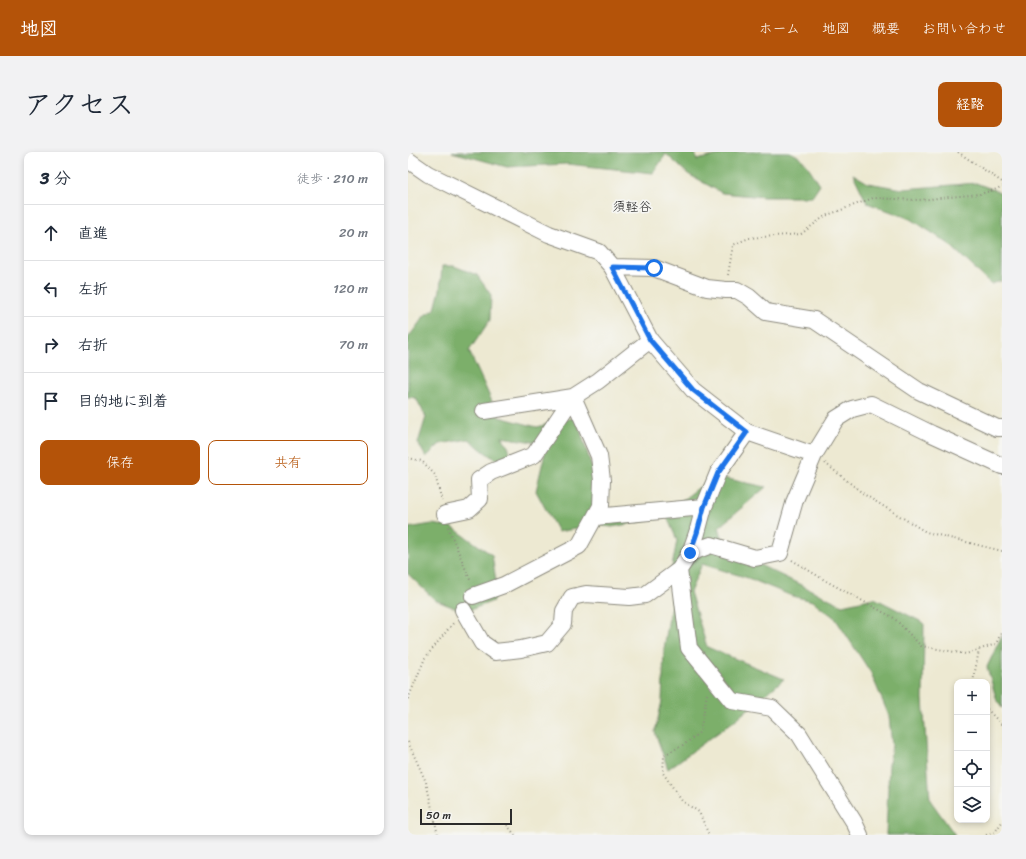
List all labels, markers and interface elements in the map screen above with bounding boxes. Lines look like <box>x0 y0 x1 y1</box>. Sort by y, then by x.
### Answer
text: 地図 <box>20 12 58 45</box>
text: ホーム <box>759 16 800 41</box>
text: 地図 <box>822 16 850 41</box>
text: 概要 <box>872 16 900 41</box>
text: お問い合わせ <box>922 16 1006 41</box>
text: アクセス <box>24 80 134 129</box>
button: 経路 <box>938 82 1002 127</box>
text: 3 分 <box>40 163 71 193</box>
text: 徒歩 · 210 m <box>297 167 368 190</box>
district label: 須軽谷 <box>612 195 652 218</box>
text: 直進 <box>78 220 108 246</box>
text: 20 m <box>339 221 368 244</box>
icon: ahead <box>40 222 62 244</box>
route start <box>645 259 663 277</box>
text: 左折 <box>78 276 108 302</box>
text: 120 m <box>333 277 368 300</box>
icon: left <box>40 278 62 300</box>
text: 右折 <box>78 332 108 358</box>
text: 70 m <box>339 333 368 356</box>
icon: right <box>40 334 62 356</box>
text: 目的地に到着 <box>78 388 168 414</box>
icon: arrive <box>40 390 62 412</box>
button: 保存 <box>40 440 200 485</box>
button: 共有 <box>208 440 368 485</box>
route end <box>681 544 699 562</box>
map controls <box>954 679 990 823</box>
button: + <box>954 679 990 715</box>
button: − <box>954 715 990 751</box>
button: locate <box>954 751 990 787</box>
button: layers <box>954 787 990 823</box>
text: 50 m <box>426 806 451 825</box>
scale bar <box>420 807 512 826</box>

